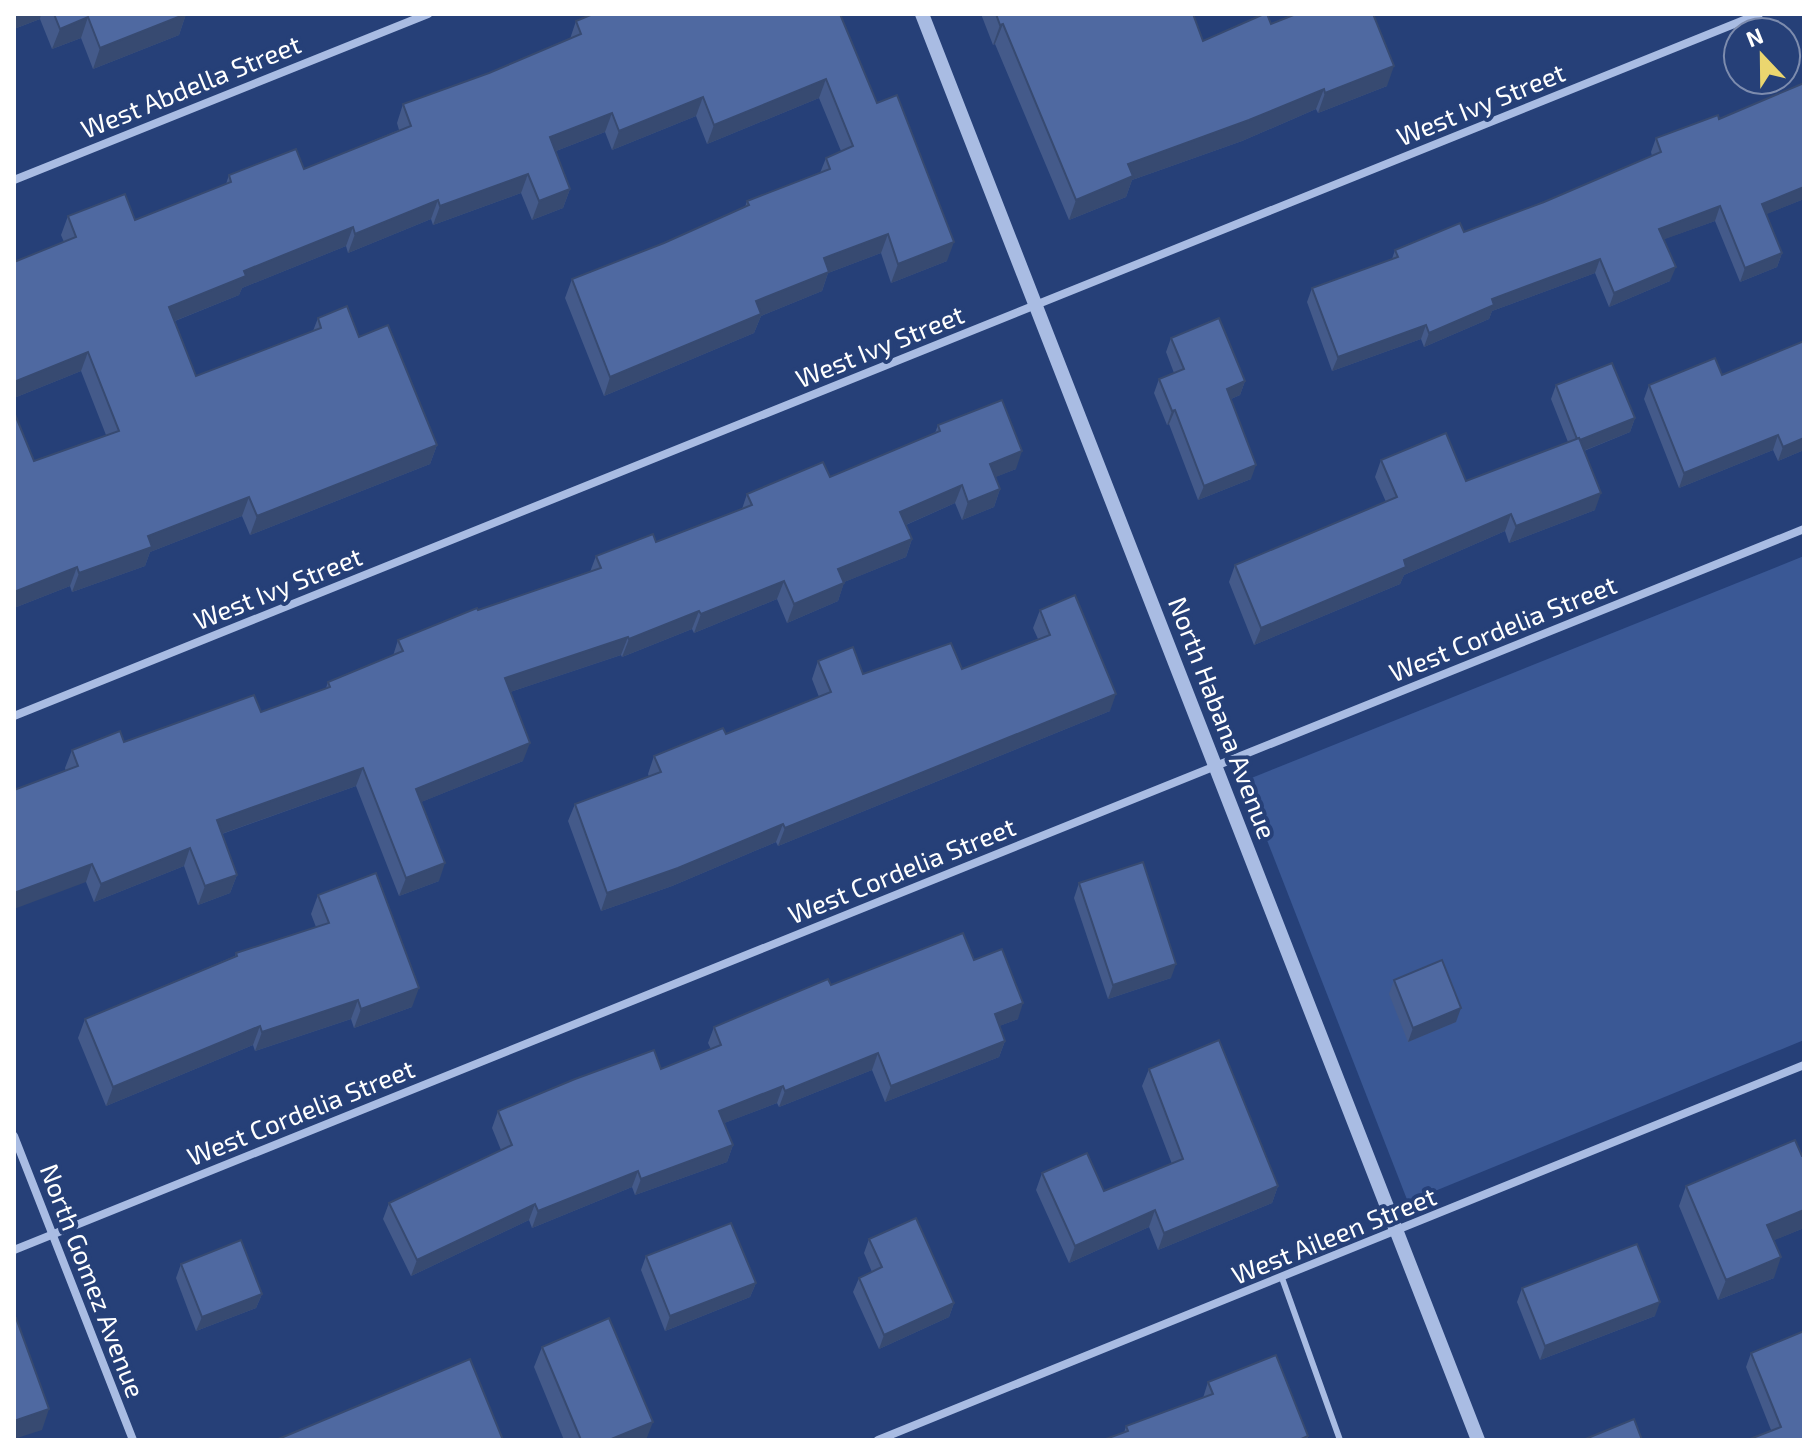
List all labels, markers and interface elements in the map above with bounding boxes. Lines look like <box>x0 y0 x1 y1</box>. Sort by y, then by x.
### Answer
north arrow <box>1722 16 1802 96</box>
text: N <box>1742 21 1766 52</box>
street label: West Abdella Street <box>76 27 305 144</box>
street label: West Ivy Street <box>1392 56 1569 151</box>
street label: West Ivy Street <box>791 298 968 393</box>
street label: West Ivy Street <box>189 540 366 635</box>
street label: West Cordelia Street <box>1384 568 1621 687</box>
street label: North Habana Avenue <box>1163 592 1284 843</box>
street label: West Cordelia Street <box>783 810 1020 929</box>
street label: West Cordelia Street <box>182 1052 419 1171</box>
street label: North Gomez Avenue <box>35 1159 152 1402</box>
street label: West Aileen Street <box>1227 1179 1440 1290</box>

